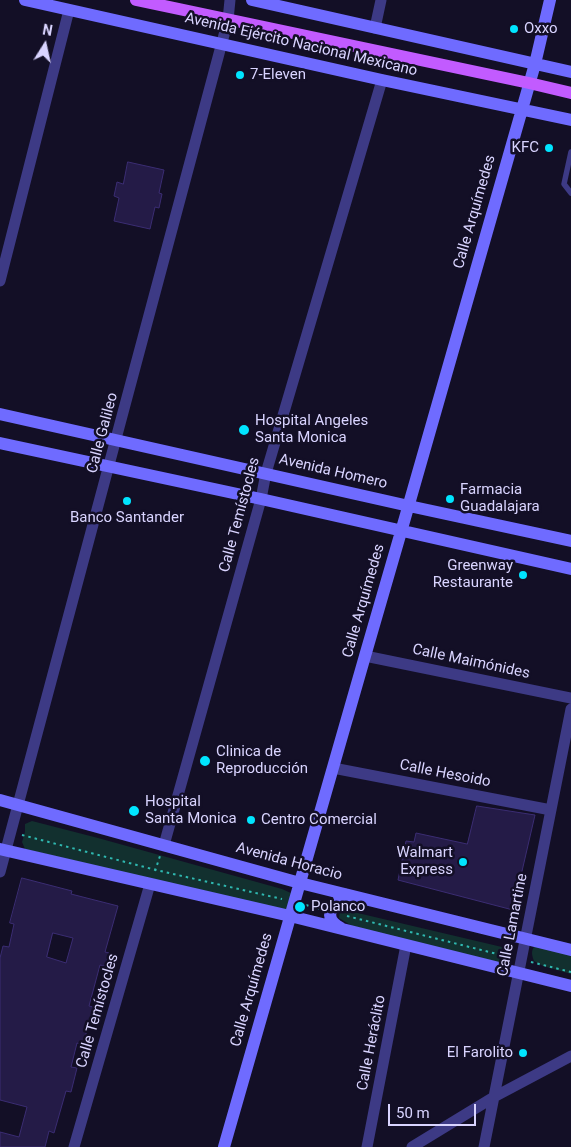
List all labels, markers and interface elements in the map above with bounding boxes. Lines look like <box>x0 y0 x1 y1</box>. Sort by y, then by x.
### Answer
street label: Avenida Ejército Nacional Mexicano <box>183 9 419 81</box>
north arrow <box>20 20 70 70</box>
place label: Oxxo <box>524 20 558 38</box>
text: N <box>41 21 54 39</box>
marker: Oxxo <box>508 23 520 35</box>
place label: 7-Eleven <box>250 66 306 84</box>
marker: 7-Eleven <box>234 69 246 81</box>
place label: KFC <box>512 139 539 157</box>
marker: KFC <box>543 142 555 154</box>
street label: Calle Arquímedes <box>450 153 500 271</box>
street label: Calle Galileo <box>84 391 122 475</box>
place label: Hospital Angeles Santa Monica <box>255 412 368 447</box>
marker: Hospital Angeles Santa Monica <box>237 423 251 437</box>
street label: Avenida Homero <box>277 451 389 493</box>
street label: Calle Temístocles <box>216 456 264 574</box>
place label: Farmacia Guadalajara <box>460 481 540 516</box>
marker: Farmacia Guadalajara <box>444 493 456 505</box>
marker: Banco Santander <box>121 495 133 507</box>
place label: Banco Santander <box>70 509 184 527</box>
street label: Calle Arquímedes <box>339 542 389 660</box>
place label: Greenway Restaurante <box>433 557 513 592</box>
marker: Greenway Restaurante <box>517 569 529 581</box>
street label: Calle Maimónides <box>411 641 531 683</box>
place label: Clinica de Reproducción <box>216 743 308 778</box>
marker: Clinica de Reproducción <box>198 754 212 768</box>
street label: Calle Hesoido <box>398 756 492 792</box>
place label: Hospital Santa Monica <box>145 793 237 828</box>
marker: Hospital Santa Monica <box>127 804 141 818</box>
place label: Centro Comercial <box>261 811 377 829</box>
marker: Centro Comercial <box>245 814 257 826</box>
street label: Avenida Horacio <box>234 839 344 885</box>
place label: Walmart Express <box>396 844 453 879</box>
marker: Walmart Express <box>457 856 469 868</box>
street label: Calle Lamartine <box>494 872 532 978</box>
place label: Polanco <box>311 898 365 916</box>
marker: Polanco <box>293 900 307 914</box>
street label: Calle Arquímedes <box>227 931 277 1049</box>
street label: Calle Temístocles <box>73 952 123 1070</box>
street label: Calle Heráclito <box>354 994 390 1092</box>
place label: El Farolito <box>447 1044 513 1062</box>
marker: El Farolito <box>517 1047 529 1059</box>
scale bar <box>391 1094 478 1126</box>
text: 50 m <box>396 1104 430 1122</box>

